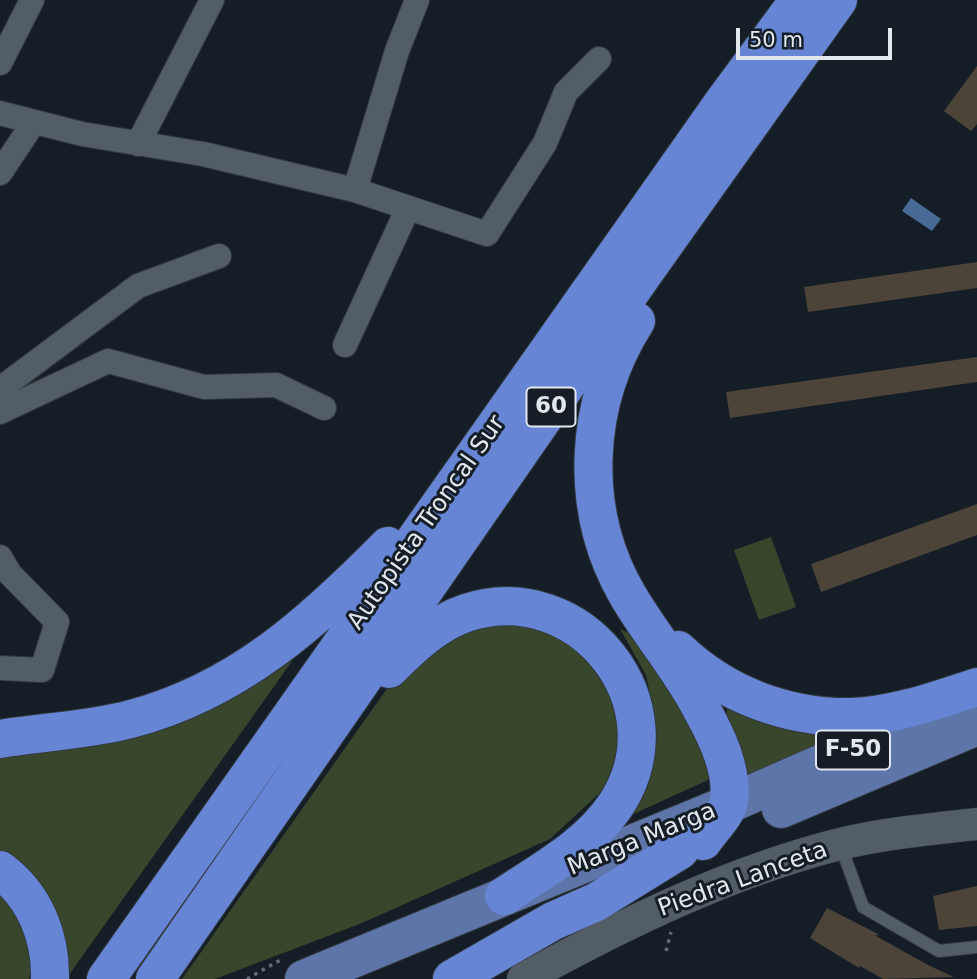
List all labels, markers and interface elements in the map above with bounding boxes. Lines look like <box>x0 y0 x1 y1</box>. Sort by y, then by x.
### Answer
scale bar <box>739 14 895 58</box>
text: 50 m <box>749 28 803 52</box>
road number: 60 <box>526 388 576 426</box>
street label: Autopista Troncal Sur <box>342 410 512 636</box>
road number: F-50 <box>816 730 890 770</box>
street label: Marga Marga <box>564 797 720 883</box>
street label: Piedra Lanceta <box>654 836 832 924</box>

